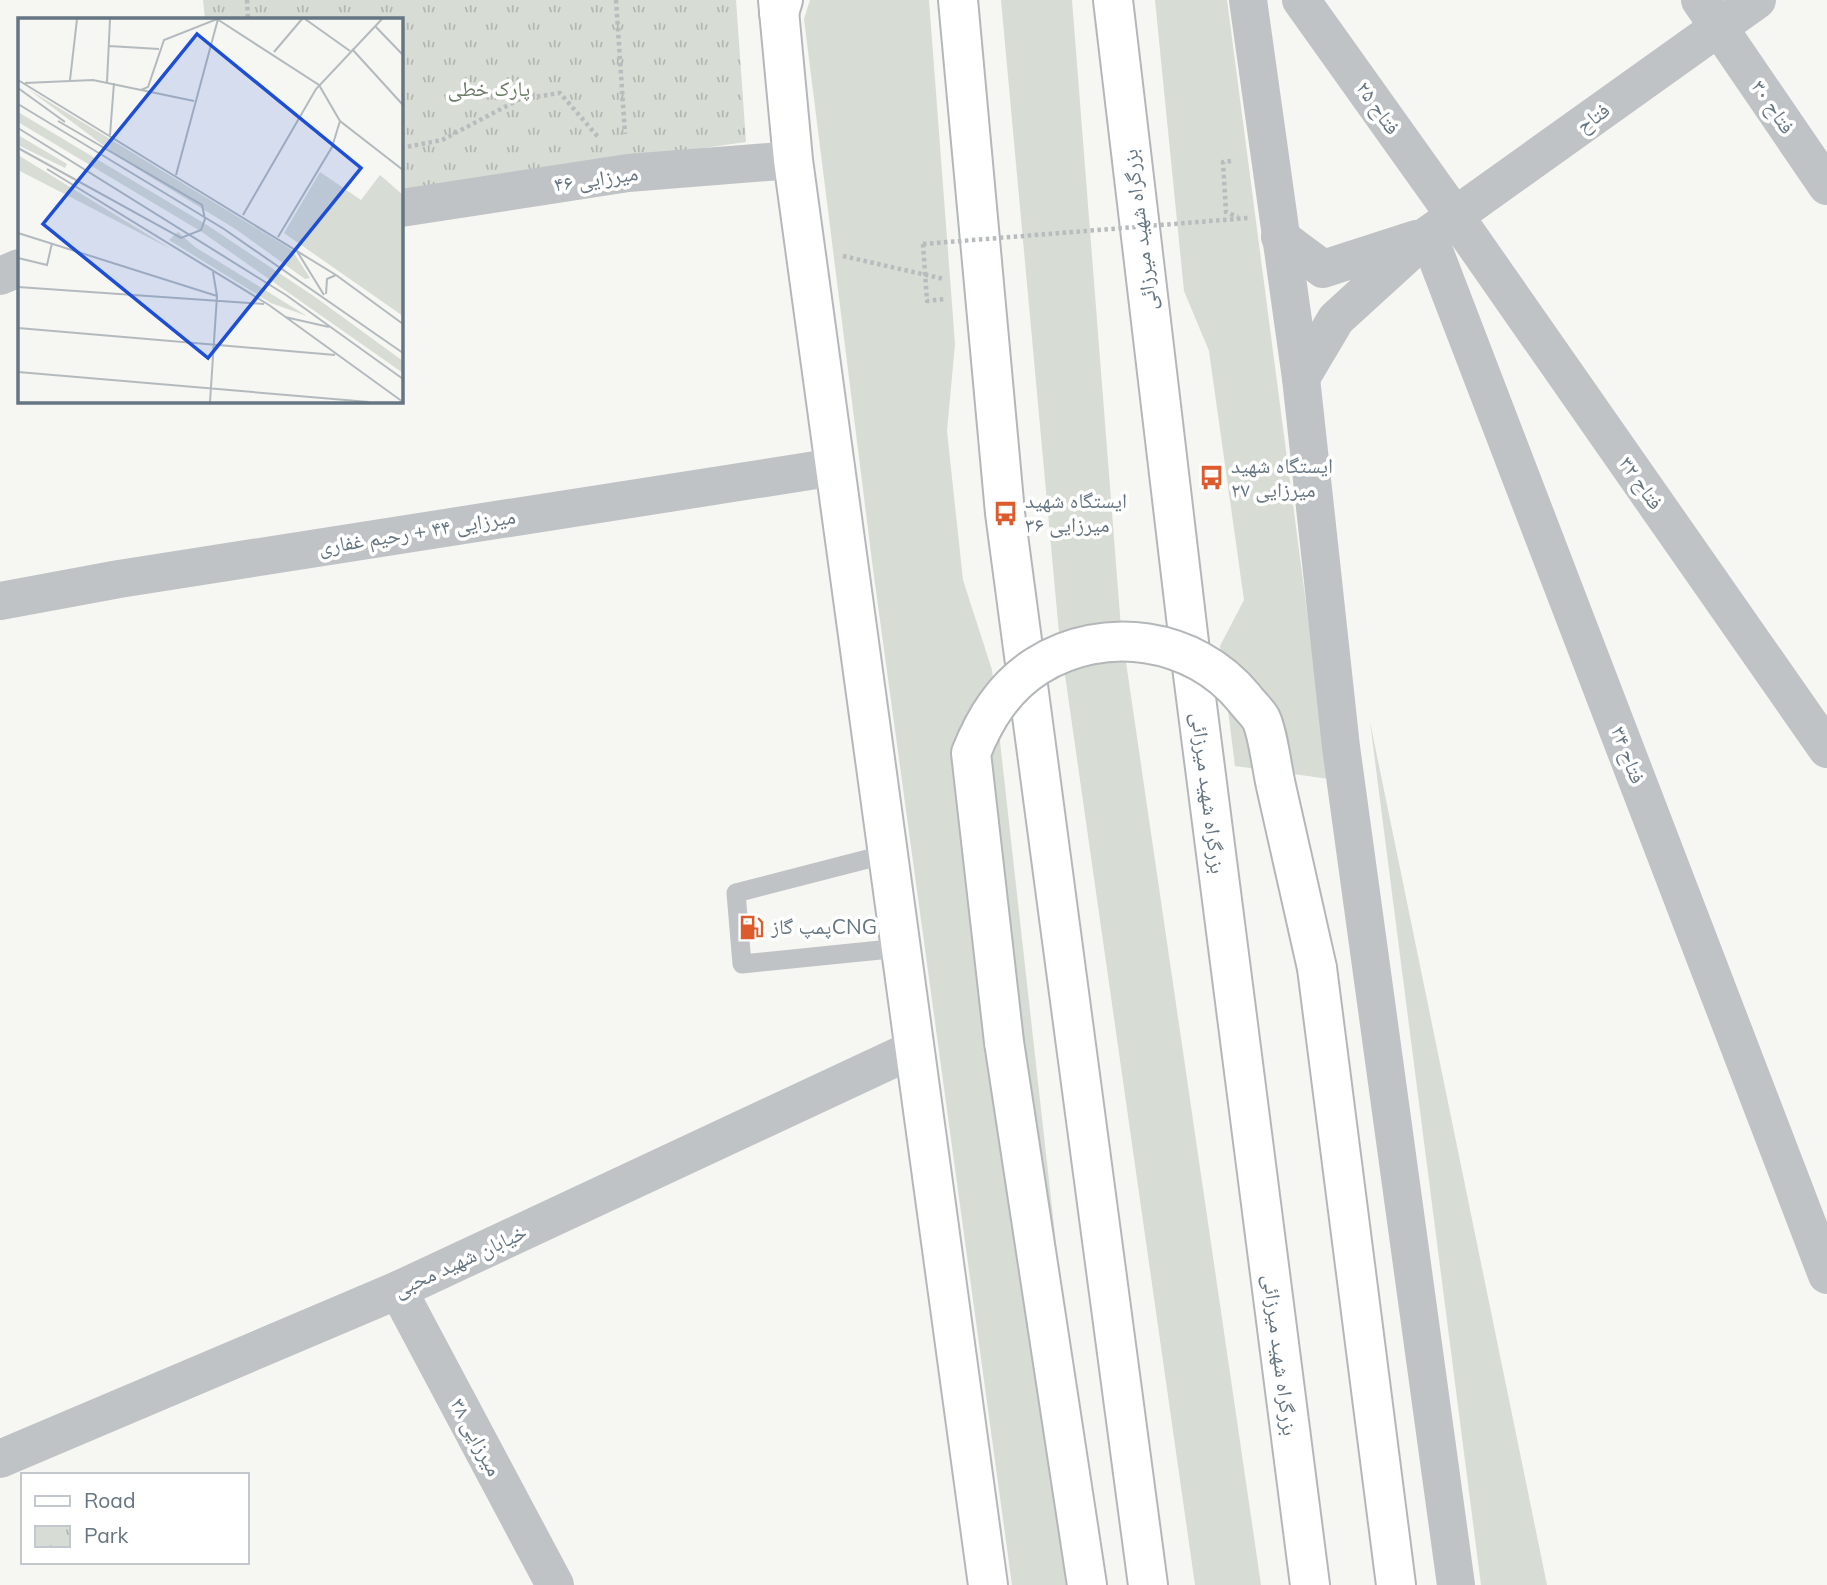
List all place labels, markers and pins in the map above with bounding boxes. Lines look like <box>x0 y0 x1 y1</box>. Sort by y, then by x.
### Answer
place label: ایستگاه شهید میرزایی ۲۷ <box>1231 452 1333 503</box>
bus stop icon: ایستگاه شهید میرزایی ۲۷ <box>1197 464 1225 492</box>
place label: ایستگاه شهید میرزایی ۳۶ <box>1025 487 1127 538</box>
bus stop icon: ایستگاه شهید میرزایی ۳۶ <box>991 499 1019 527</box>
fuel station icon: پمپ گازCNG <box>737 913 765 941</box>
place label: پمپ گازCNG <box>770 913 877 939</box>

